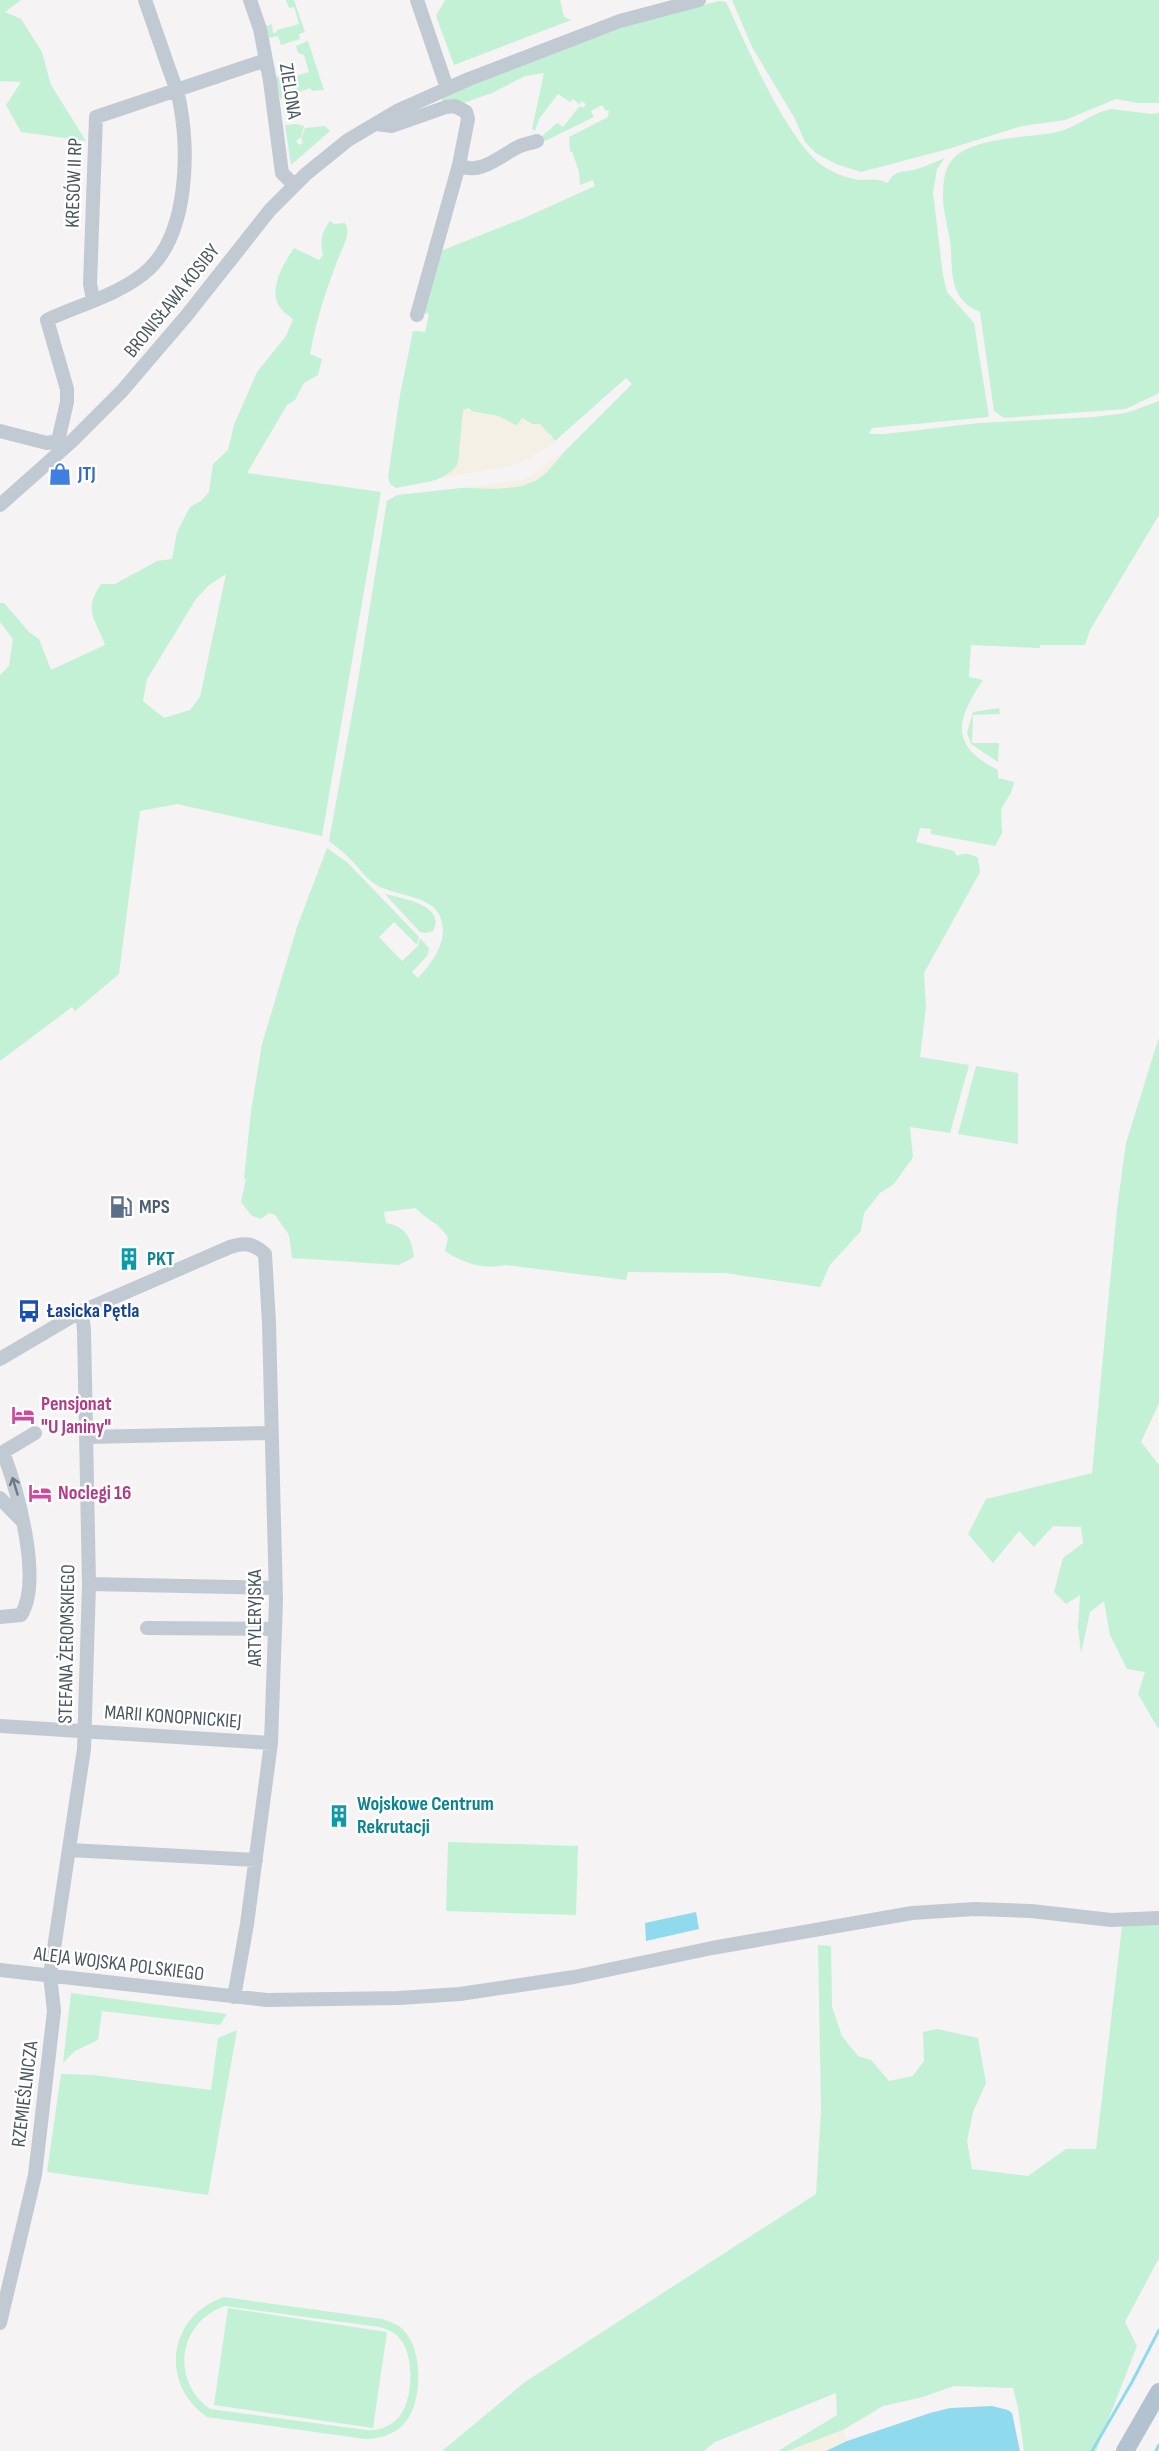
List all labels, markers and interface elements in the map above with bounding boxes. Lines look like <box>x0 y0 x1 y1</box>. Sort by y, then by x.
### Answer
street label: ZIELONA <box>274 61 306 121</box>
street label: KRESÓW II RP <box>60 138 88 228</box>
street label: BRONISŁAWA KOSIBY <box>119 239 225 362</box>
shop icon: JTJ <box>47 461 73 487</box>
place label: JTJ <box>77 462 96 486</box>
fuel station icon: MPS <box>108 1194 134 1220</box>
place label: MPS <box>139 1195 170 1219</box>
building icon: PKT <box>116 1246 142 1272</box>
place label: PKT <box>147 1247 175 1271</box>
bus stop icon: Łasicka Pętla <box>16 1298 42 1324</box>
place label: Łasicka Pętla <box>46 1299 139 1323</box>
place label: Pensjonat "U Janiny" <box>41 1392 112 1439</box>
hotel icon: Pensjonat "U Janiny" <box>10 1402 36 1428</box>
one-way arrow <box>8 1477 19 1496</box>
hotel icon: Noclegi 16 <box>27 1480 53 1506</box>
place label: Noclegi 16 <box>58 1481 131 1505</box>
street label: STEFANA ŻEROMSKIEGO <box>54 1564 80 1724</box>
street label: ARTYLERYJSKA <box>243 1569 267 1668</box>
street label: MARII KONOPNICKIEJ <box>104 1700 242 1734</box>
place label: Wojskowe Centrum Rekrutacji <box>357 1792 494 1839</box>
building icon: Wojskowe Centrum Rekrutacji <box>326 1803 352 1829</box>
street label: ALEJA WOJSKA POLSKIEGO <box>32 1942 205 1986</box>
street label: RZEMIEŚLNICZA <box>7 2039 43 2148</box>

